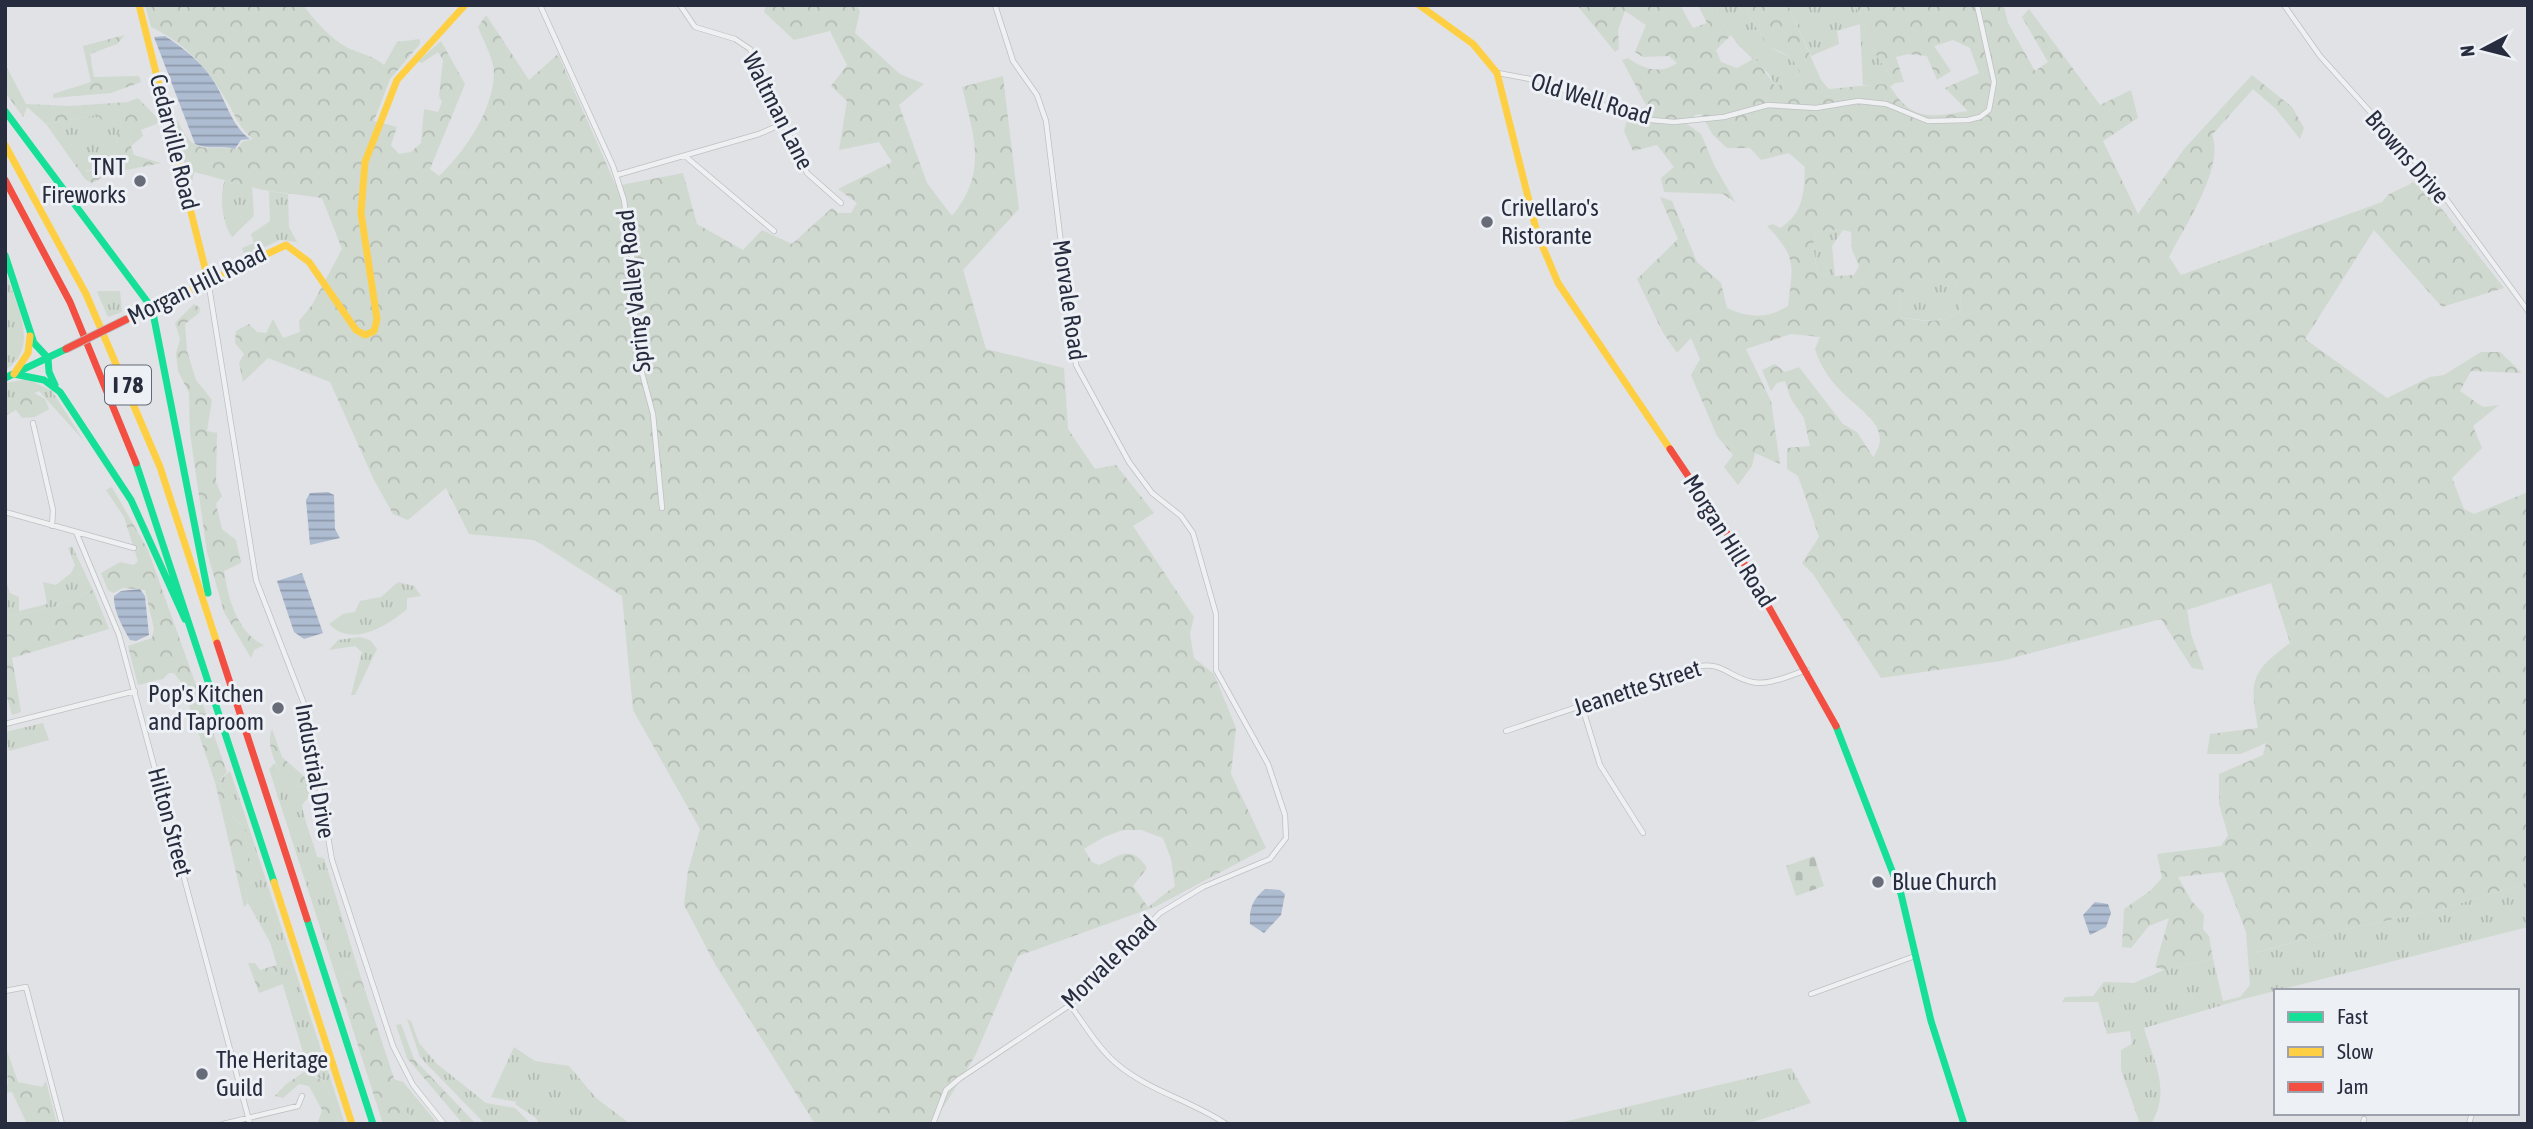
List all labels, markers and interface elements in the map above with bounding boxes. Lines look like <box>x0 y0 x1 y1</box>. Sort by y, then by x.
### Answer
north arrow <box>2449 14 2519 84</box>
text: N <box>2456 44 2479 58</box>
street label: Waltman Lane <box>737 48 819 174</box>
street label: Old Well Road <box>1528 67 1654 130</box>
street label: Cedarville Road <box>145 71 204 213</box>
street label: Browns Drive <box>2360 105 2455 208</box>
place label: TNT Fireworks <box>42 153 126 208</box>
marker: TNT Fireworks <box>132 173 148 189</box>
place label: Crivellaro's Ristorante <box>1501 194 1599 249</box>
street label: Spring Valley Road <box>612 208 655 374</box>
marker: Crivellaro's Ristorante <box>1479 214 1495 230</box>
street label: Morvale Road <box>1048 238 1091 362</box>
street label: Morgan Hill Road <box>123 239 271 330</box>
road number: I 78 <box>105 366 151 404</box>
street label: Morgan Hill Road <box>1678 470 1781 612</box>
street label: Jeanette Street <box>1570 654 1704 721</box>
place label: Pop's Kitchen and Taproom <box>148 680 264 735</box>
marker: Pop's Kitchen and Taproom <box>270 700 286 716</box>
street label: Industrial Drive <box>290 702 341 840</box>
street label: Hilton Street <box>143 765 198 879</box>
place label: Blue Church <box>1892 868 1997 895</box>
marker: Blue Church <box>1870 874 1886 890</box>
street label: Morvale Road <box>1056 910 1162 1014</box>
legend <box>2274 989 2519 1115</box>
text: Fast <box>2337 1004 2368 1028</box>
text: Slow <box>2337 1039 2374 1063</box>
place label: The Heritage Guild <box>216 1046 328 1101</box>
marker: The Heritage Guild <box>194 1066 210 1082</box>
text: Jam <box>2337 1074 2369 1098</box>

